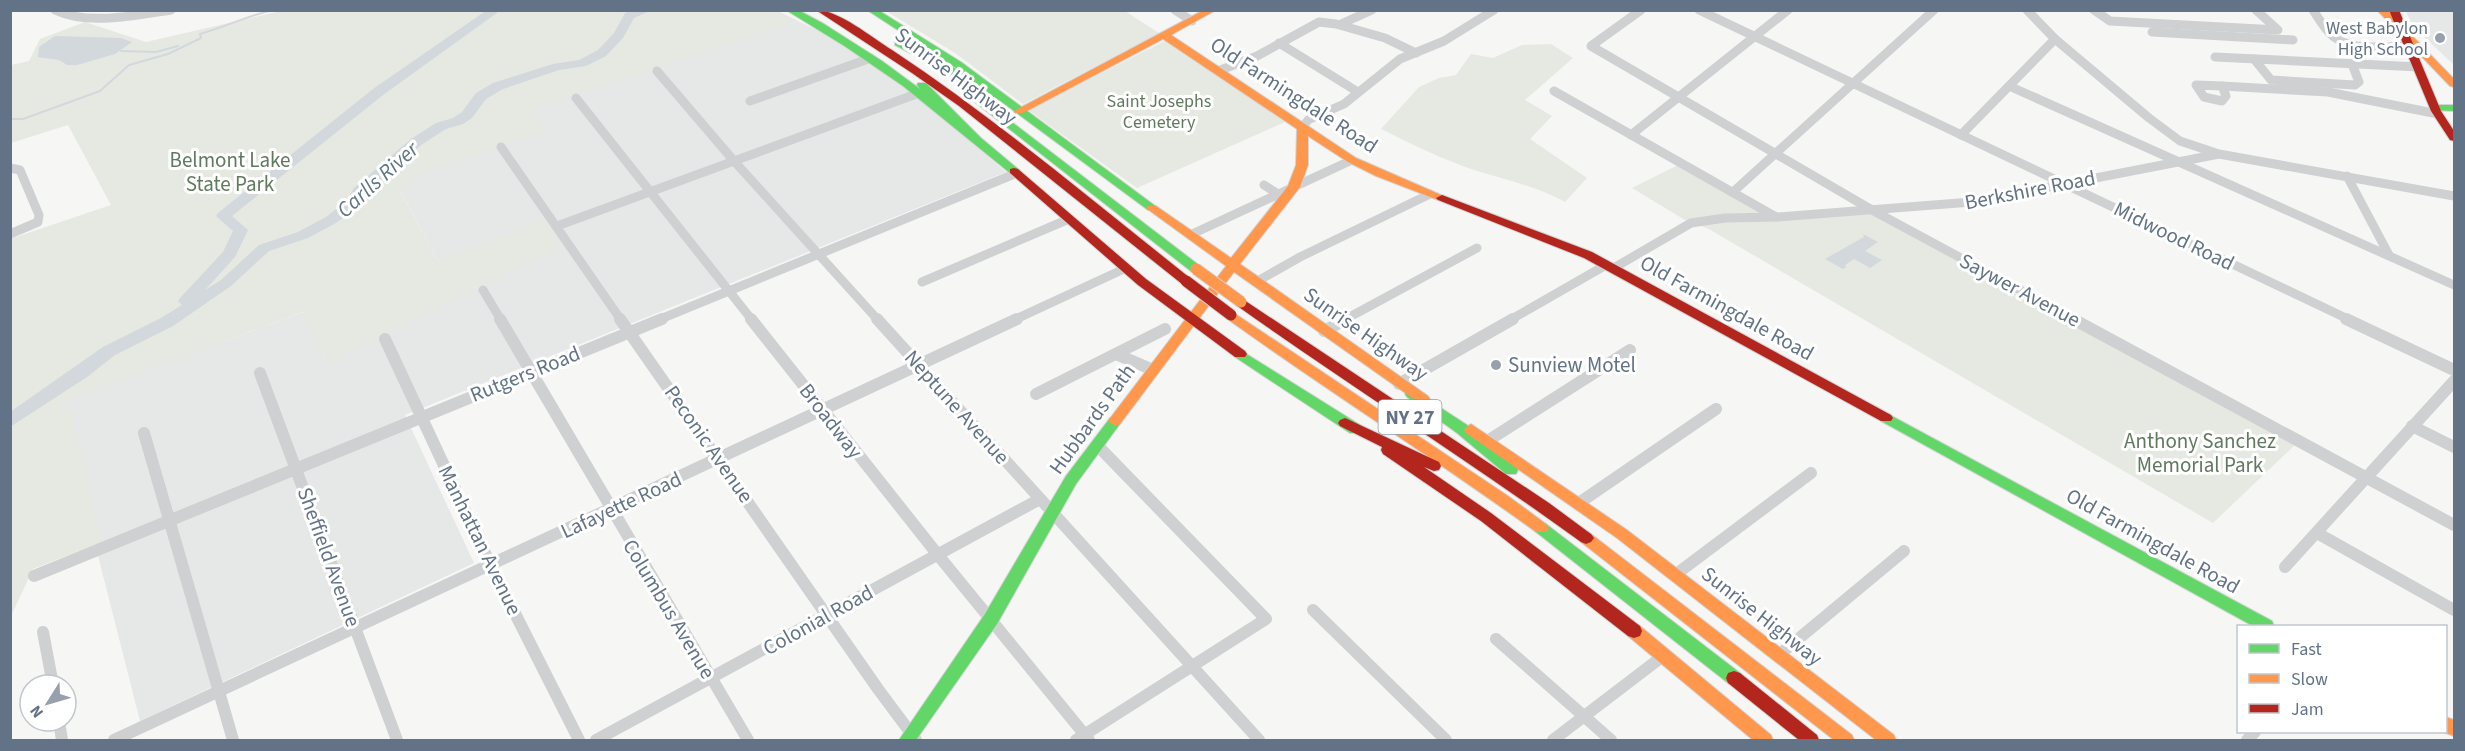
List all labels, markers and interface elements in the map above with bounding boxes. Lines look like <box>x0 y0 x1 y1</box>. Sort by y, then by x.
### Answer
place label: West Babylon High School <box>2326 16 2428 62</box>
street label: Sunrise Highway <box>889 20 1024 132</box>
street label: Old Farmingdale Road <box>1204 29 1384 161</box>
marker: West Babylon High School <box>2433 31 2447 45</box>
park label: Saint Josephs Cemetery <box>1107 89 1211 135</box>
water label: Carlls River <box>329 133 427 225</box>
park label: Belmont Lake State Park <box>170 145 290 199</box>
street label: Berkshire Road <box>1962 163 2098 217</box>
street label: Midwood Road <box>2109 194 2239 278</box>
street label: Saywer Avenue <box>1954 245 2086 335</box>
street label: Old Farmingdale Road <box>1635 248 1819 368</box>
street label: Sunrise Highway <box>1298 280 1435 388</box>
street label: Rutgers Road <box>465 338 585 410</box>
street label: Neptune Avenue <box>897 343 1017 471</box>
place label: Sunview Motel <box>1508 350 1636 380</box>
street label: Hubbards Path <box>1042 358 1142 480</box>
marker: Sunview Motel <box>1489 358 1503 372</box>
street label: Broadway <box>792 377 870 465</box>
street label: Peconic Avenue <box>657 379 761 509</box>
road number: NY 27 <box>1378 400 1442 434</box>
park label: Anthony Sanchez Memorial Park <box>2124 426 2276 480</box>
street label: Manhattan Avenue <box>431 460 529 620</box>
street label: Lafayette Road <box>556 464 686 546</box>
street label: Old Farmingdale Road <box>2061 481 2245 601</box>
street label: Sheffield Avenue <box>290 483 368 631</box>
street label: Columbus Avenue <box>615 533 723 685</box>
street label: Sunrise Highway <box>1695 559 1829 673</box>
street label: Colonial Road <box>757 577 879 663</box>
legend <box>2237 625 2447 733</box>
text: Fast <box>2291 637 2322 662</box>
text: Slow <box>2291 667 2328 692</box>
north arrow <box>18 673 78 733</box>
text: Jam <box>2291 697 2324 722</box>
text: N <box>25 701 49 722</box>

